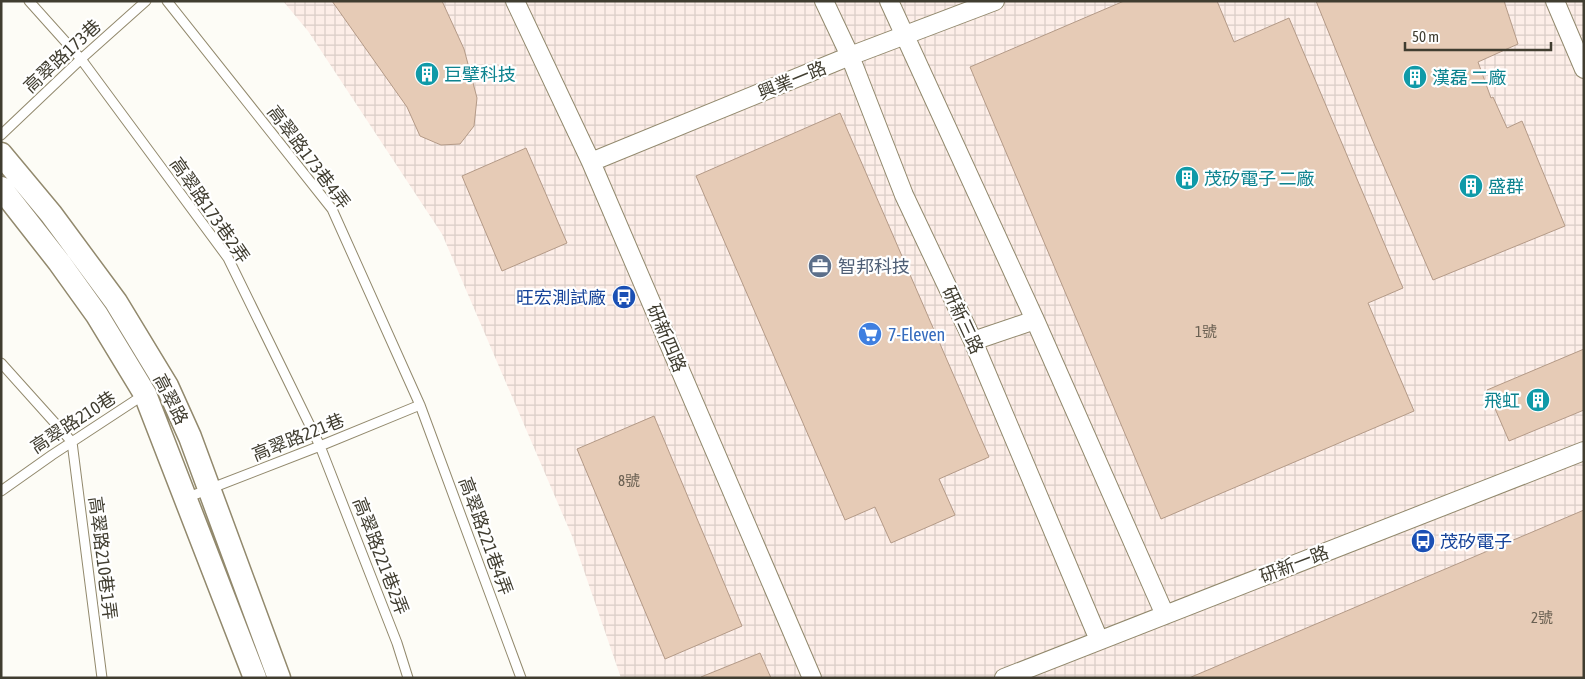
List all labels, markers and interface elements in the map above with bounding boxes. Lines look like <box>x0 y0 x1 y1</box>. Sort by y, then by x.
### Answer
street label: 高翠路173巷 <box>19 15 105 97</box>
scale bar <box>1405 20 1551 52</box>
text: 50 m <box>1412 28 1439 45</box>
street label: 興業一路 <box>755 57 829 103</box>
building icon: 巨擘科技 <box>414 61 440 87</box>
place label: 巨擘科技 <box>444 64 516 85</box>
building icon: 漢磊 二廠 <box>1402 64 1428 90</box>
place label: 漢磊 二廠 <box>1432 67 1506 88</box>
street label: 高翠路173巷4弄 <box>263 101 355 213</box>
street label: 高翠路173巷2弄 <box>166 153 254 267</box>
building icon: 茂矽電子 二廠 <box>1174 165 1200 191</box>
place label: 茂矽電子 二廠 <box>1204 168 1314 189</box>
building icon: 盛群 <box>1458 173 1484 199</box>
place label: 盛群 <box>1488 176 1524 197</box>
office icon: 智邦科技 <box>807 253 833 279</box>
place label: 智邦科技 <box>838 256 910 277</box>
street label: 研新三路 <box>938 283 988 357</box>
bus stop icon: 旺宏測試廠 <box>611 284 637 310</box>
place label: 旺宏測試廠 <box>516 287 606 308</box>
street label: 研新四路 <box>643 301 691 375</box>
supermarket icon: 7-Eleven <box>857 321 883 347</box>
house number: 1號 <box>1195 323 1217 340</box>
place label: 7-Eleven <box>888 324 945 345</box>
street label: 高翠路 <box>149 370 193 428</box>
street label: 高翠路210巷 <box>26 387 120 457</box>
building icon: 飛虹 <box>1525 387 1551 413</box>
place label: 飛虹 <box>1484 390 1520 411</box>
street label: 高翠路221巷 <box>249 409 347 465</box>
house number: 8號 <box>618 472 640 489</box>
street label: 高翠路221巷4弄 <box>455 474 517 598</box>
street label: 高翠路221巷2弄 <box>349 494 413 618</box>
street label: 高翠路210巷1弄 <box>85 495 121 621</box>
bus stop icon: 茂矽電子 <box>1410 528 1436 554</box>
place label: 茂矽電子 <box>1440 531 1512 552</box>
street label: 研新一路 <box>1257 541 1331 587</box>
house number: 2號 <box>1531 609 1553 626</box>

